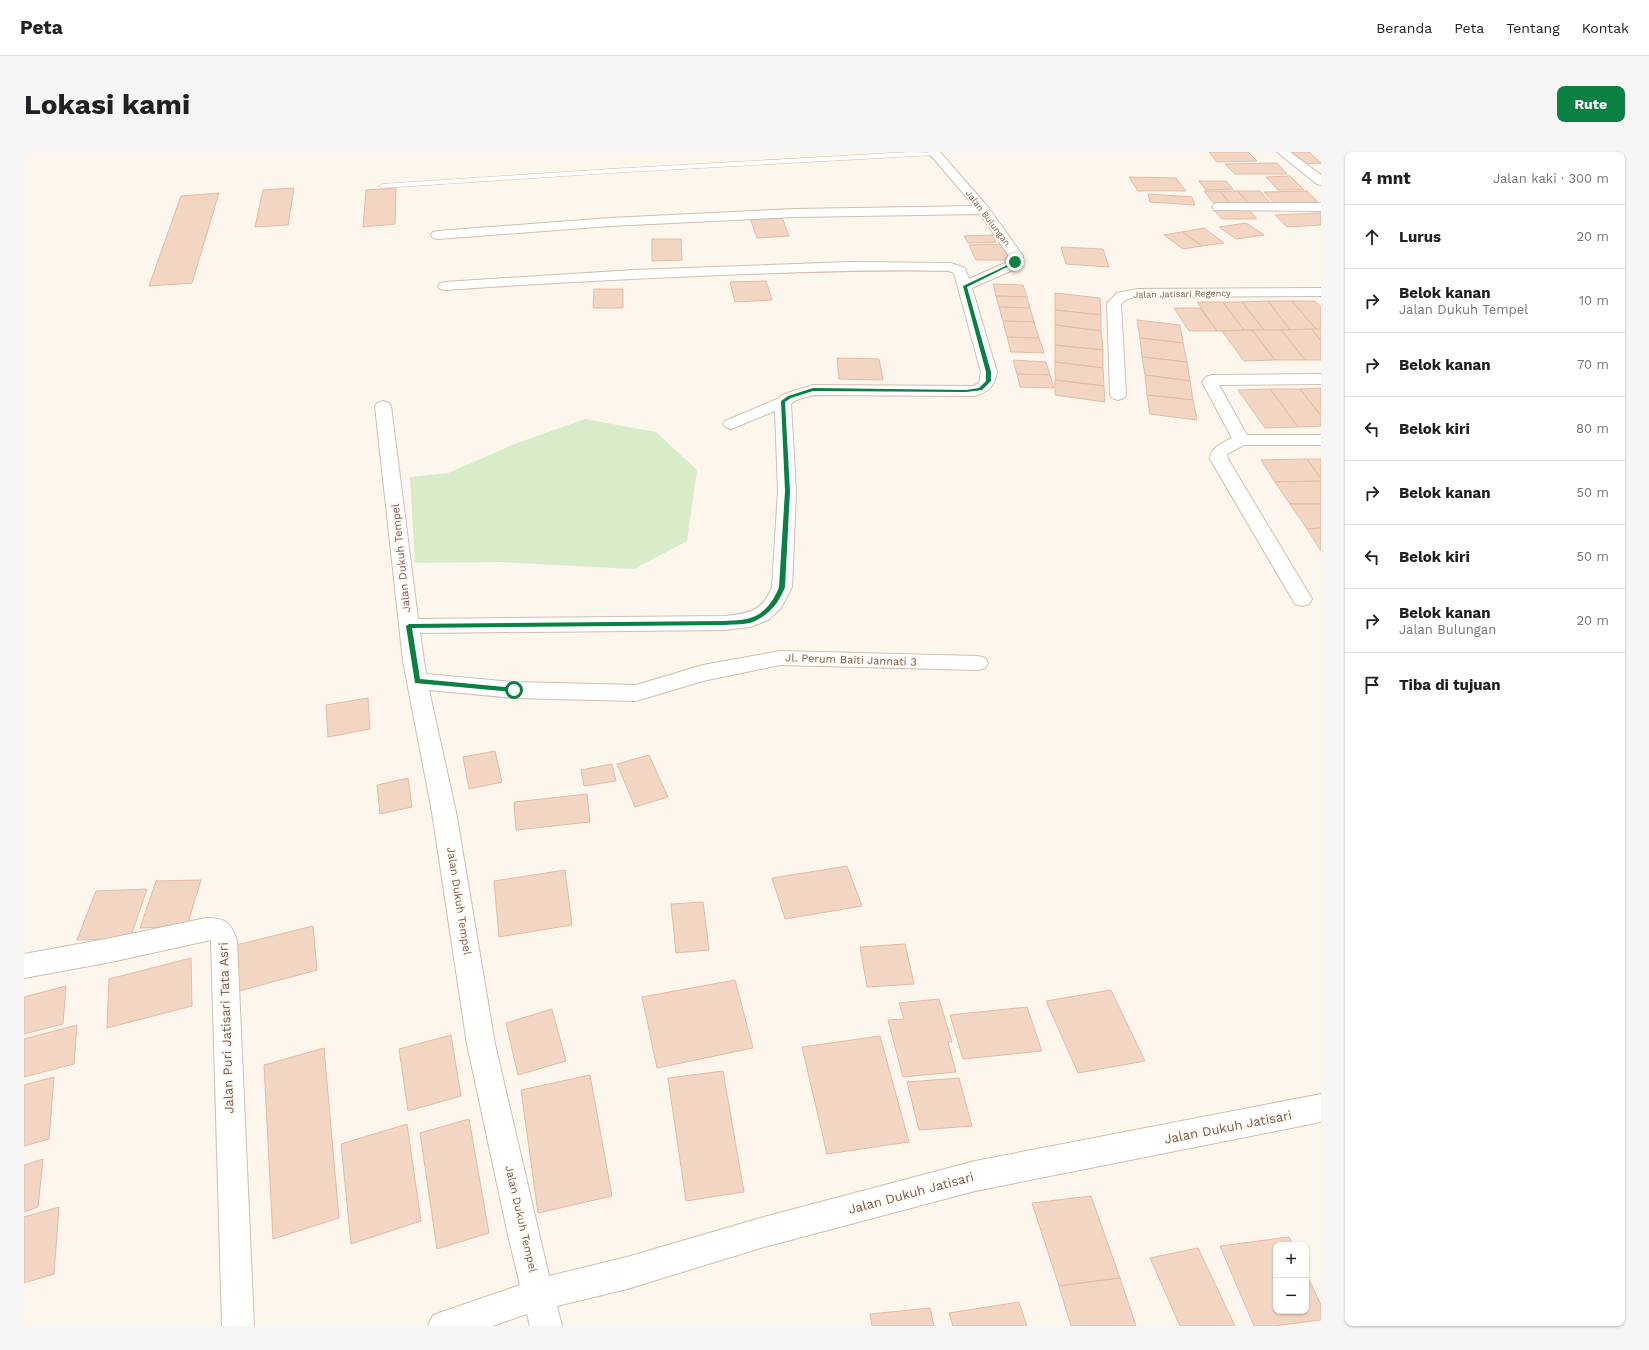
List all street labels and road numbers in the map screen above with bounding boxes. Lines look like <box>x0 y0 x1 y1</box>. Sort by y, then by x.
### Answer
street label: Jalan Bulungan <box>964 188 1012 248</box>
street label: Jalan Jatisari Regency <box>1133 288 1231 300</box>
street label: Jalan Dukuh Tempel <box>389 502 413 613</box>
street label: Jl. Perum Baiti Jannati 3 <box>785 651 917 669</box>
street label: Jalan Dukuh Tempel <box>444 846 474 957</box>
street label: Jalan Puri Jatisari Tata Asri <box>216 942 236 1114</box>
street label: Jalan Dukuh Jatisari <box>1163 1107 1293 1147</box>
street label: Jalan Dukuh Tempel <box>502 1164 540 1274</box>
street label: Jalan Dukuh Jatisari <box>847 1169 975 1217</box>

